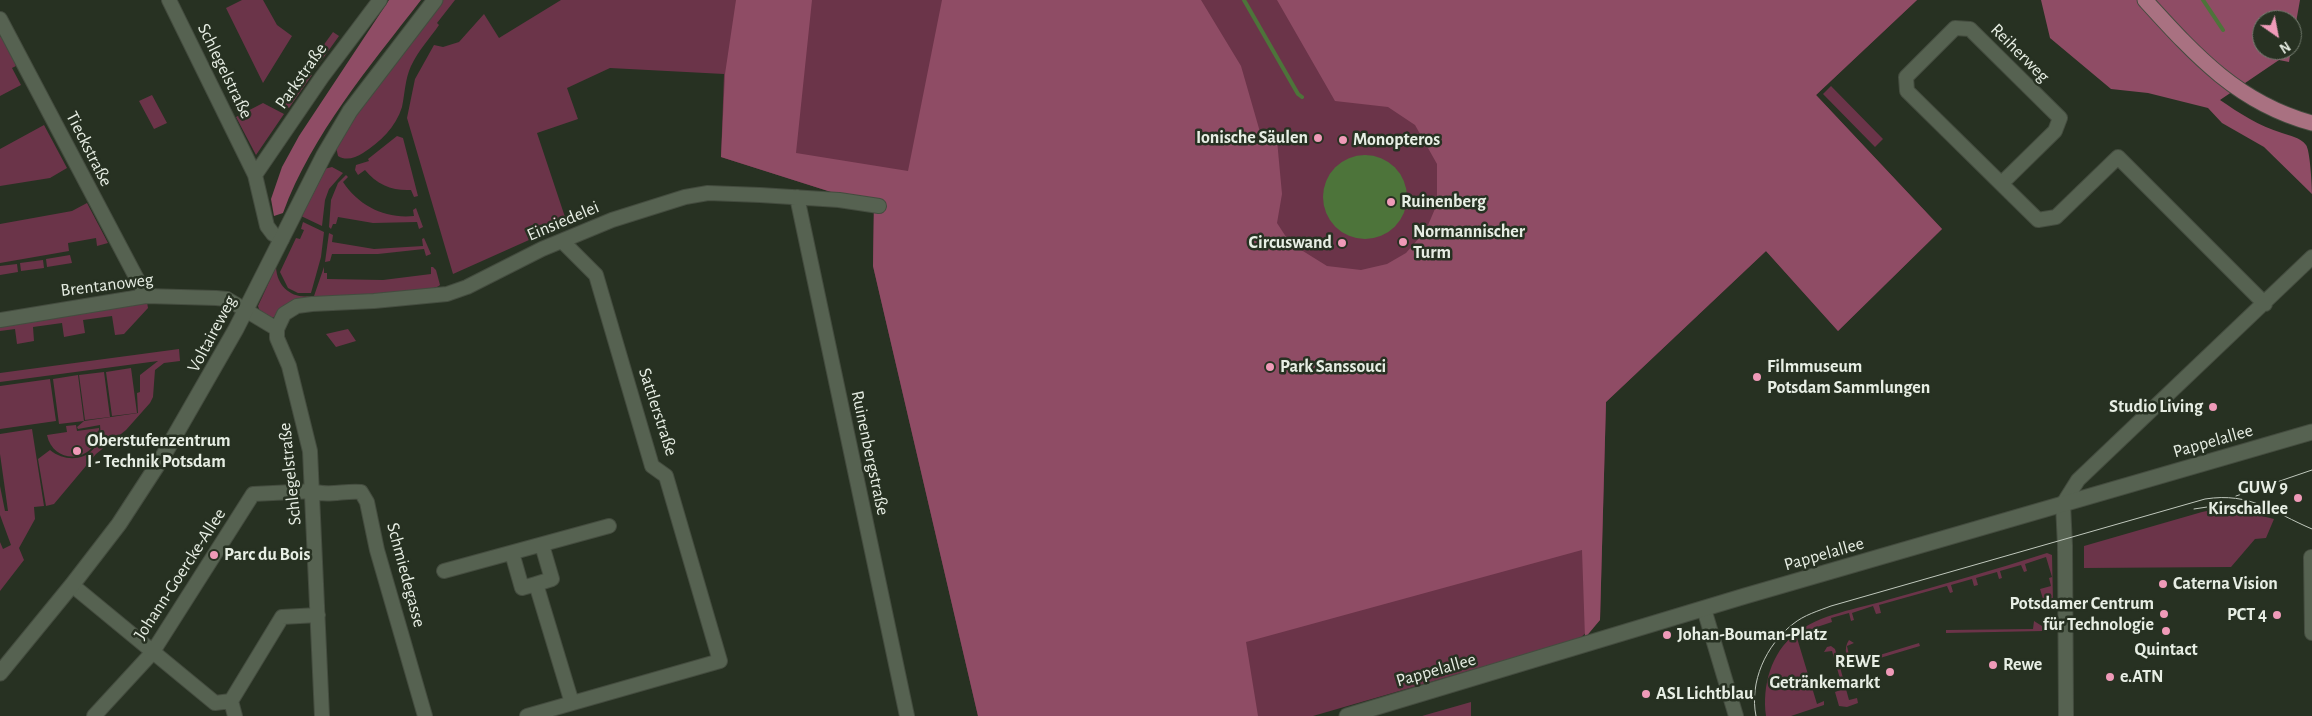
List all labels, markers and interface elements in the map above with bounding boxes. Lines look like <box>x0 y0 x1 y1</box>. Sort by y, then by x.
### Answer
north arrow <box>2252 10 2302 60</box>
street label: Reiherweg <box>1986 19 2054 87</box>
street label: Schlegelstraße <box>193 20 257 122</box>
text: N <box>2277 38 2293 55</box>
street label: Parkstraße <box>270 39 332 113</box>
street label: Tieckstraße <box>61 108 117 190</box>
place label: Ionische Säulen <box>1196 127 1308 149</box>
place label: Monopteros <box>1353 129 1440 151</box>
marker: Ionische Säulen <box>1312 132 1324 144</box>
marker: Monopteros <box>1337 134 1349 146</box>
place label: Ruinenberg <box>1401 191 1486 213</box>
street label: Einsiedelei <box>524 196 602 246</box>
marker: Ruinenberg <box>1385 196 1397 208</box>
place label: Normannischer Turm <box>1413 221 1525 264</box>
place label: Circuswand <box>1249 232 1332 254</box>
marker: Normannischer Turm <box>1397 236 1409 248</box>
marker: Circuswand <box>1336 237 1348 249</box>
street label: Brentanoweg <box>59 269 155 301</box>
street label: Voltaireweg <box>183 292 241 376</box>
place label: Park Sanssouci <box>1280 356 1386 378</box>
place label: Filmmuseum Potsdam Sammlungen <box>1767 356 1930 398</box>
marker: Park Sanssouci <box>1264 361 1276 373</box>
street label: Sattlerstraße <box>634 365 682 459</box>
marker: Filmmuseum Potsdam Sammlungen <box>1751 371 1763 383</box>
street label: Ruinenbergstraße <box>846 389 894 517</box>
place label: Studio Living <box>2109 396 2203 418</box>
marker: Studio Living <box>2207 401 2219 413</box>
street label: Pappelallee <box>2171 419 2255 463</box>
street label: Schlegelstraße <box>274 422 306 526</box>
place label: Oberstufenzentrum I - Technik Potsdam <box>87 430 230 472</box>
marker: Oberstufenzentrum I - Technik Potsdam <box>71 445 83 457</box>
place label: GUW 9 Kirschallee <box>2208 477 2288 520</box>
marker: GUW 9 Kirschallee <box>2292 492 2304 504</box>
street label: Johann-Goercke-Allee <box>129 504 231 644</box>
street label: Schmiedegasse <box>382 520 430 630</box>
street label: Pappelallee <box>1782 532 1866 576</box>
place label: Parc du Bois <box>224 544 310 566</box>
marker: Parc du Bois <box>208 549 220 561</box>
place label: Caterna Vision <box>2173 573 2278 595</box>
marker: Caterna Vision <box>2157 578 2169 590</box>
place label: Potsdamer Centrum für Technologie <box>2009 593 2154 636</box>
place label: PCT 4 <box>2227 604 2267 626</box>
marker: Potsdamer Centrum für Technologie <box>2158 608 2170 620</box>
marker: PCT 4 <box>2271 609 2283 621</box>
place label: Johan-Bouman-Platz <box>1677 624 1827 646</box>
marker: Quintact <box>2160 625 2172 637</box>
marker: Johan-Bouman-Platz <box>1661 629 1673 641</box>
place label: Quintact <box>2134 639 2198 661</box>
street label: Pappelallee <box>1394 648 1478 692</box>
place label: REWE Getränkemarkt <box>1769 651 1880 694</box>
place label: Rewe <box>2003 654 2042 676</box>
marker: Rewe <box>1987 659 1999 671</box>
marker: REWE Getränkemarkt <box>1884 666 1896 678</box>
place label: e.ATN <box>2120 666 2164 688</box>
marker: e.ATN <box>2104 671 2116 683</box>
place label: ASL Lichtblau <box>1656 683 1754 705</box>
marker: ASL Lichtblau <box>1640 688 1652 700</box>

